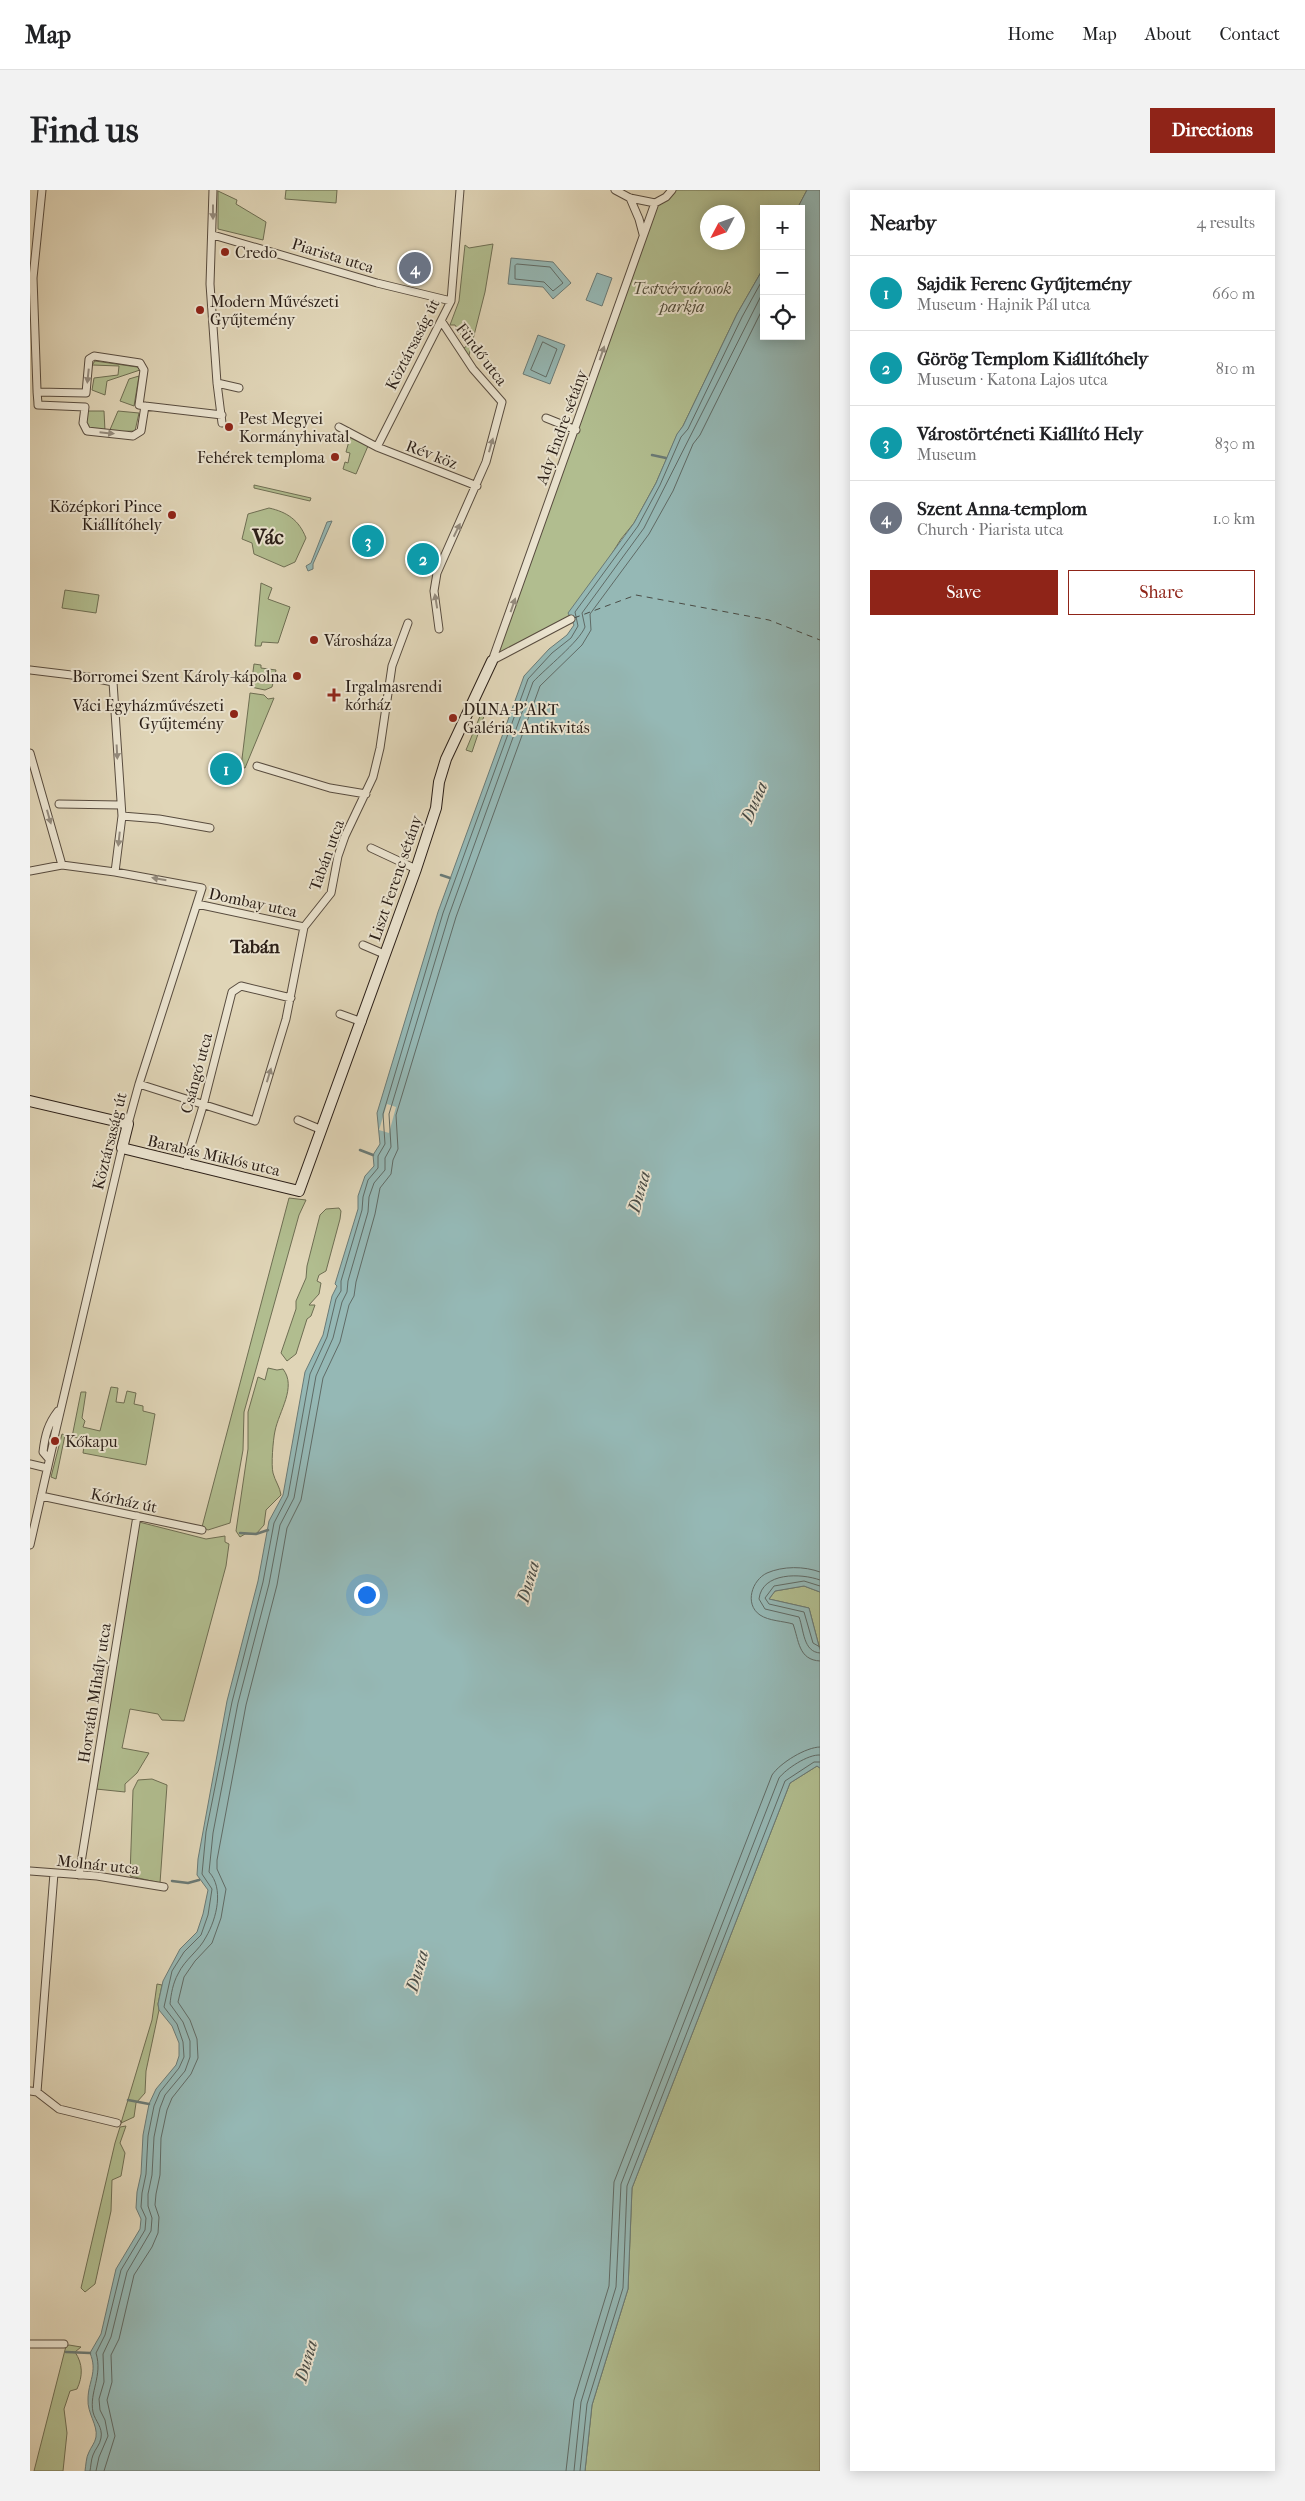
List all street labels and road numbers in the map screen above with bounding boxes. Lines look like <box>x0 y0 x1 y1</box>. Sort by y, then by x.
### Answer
street label: Piarista utca <box>289 234 377 277</box>
street label: Köztársaság út <box>381 295 444 393</box>
street label: Fürdő utca <box>452 319 512 390</box>
street label: Ady Endre sétány <box>532 367 591 488</box>
street label: Rév köz <box>403 436 460 473</box>
street label: Liszt Ferenc sétány <box>365 812 426 943</box>
street label: Tabán utca <box>305 816 348 893</box>
street label: Dombay utca <box>207 884 300 921</box>
street label: Csángó utca <box>177 1030 217 1115</box>
street label: Köztársaság út <box>88 1090 131 1192</box>
street label: Barabás Miklós utca <box>146 1131 283 1180</box>
street label: Kórház út <box>89 1484 159 1517</box>
street label: Horváth Mihály utca <box>74 1621 115 1764</box>
street label: Molnár utca <box>56 1851 141 1878</box>

